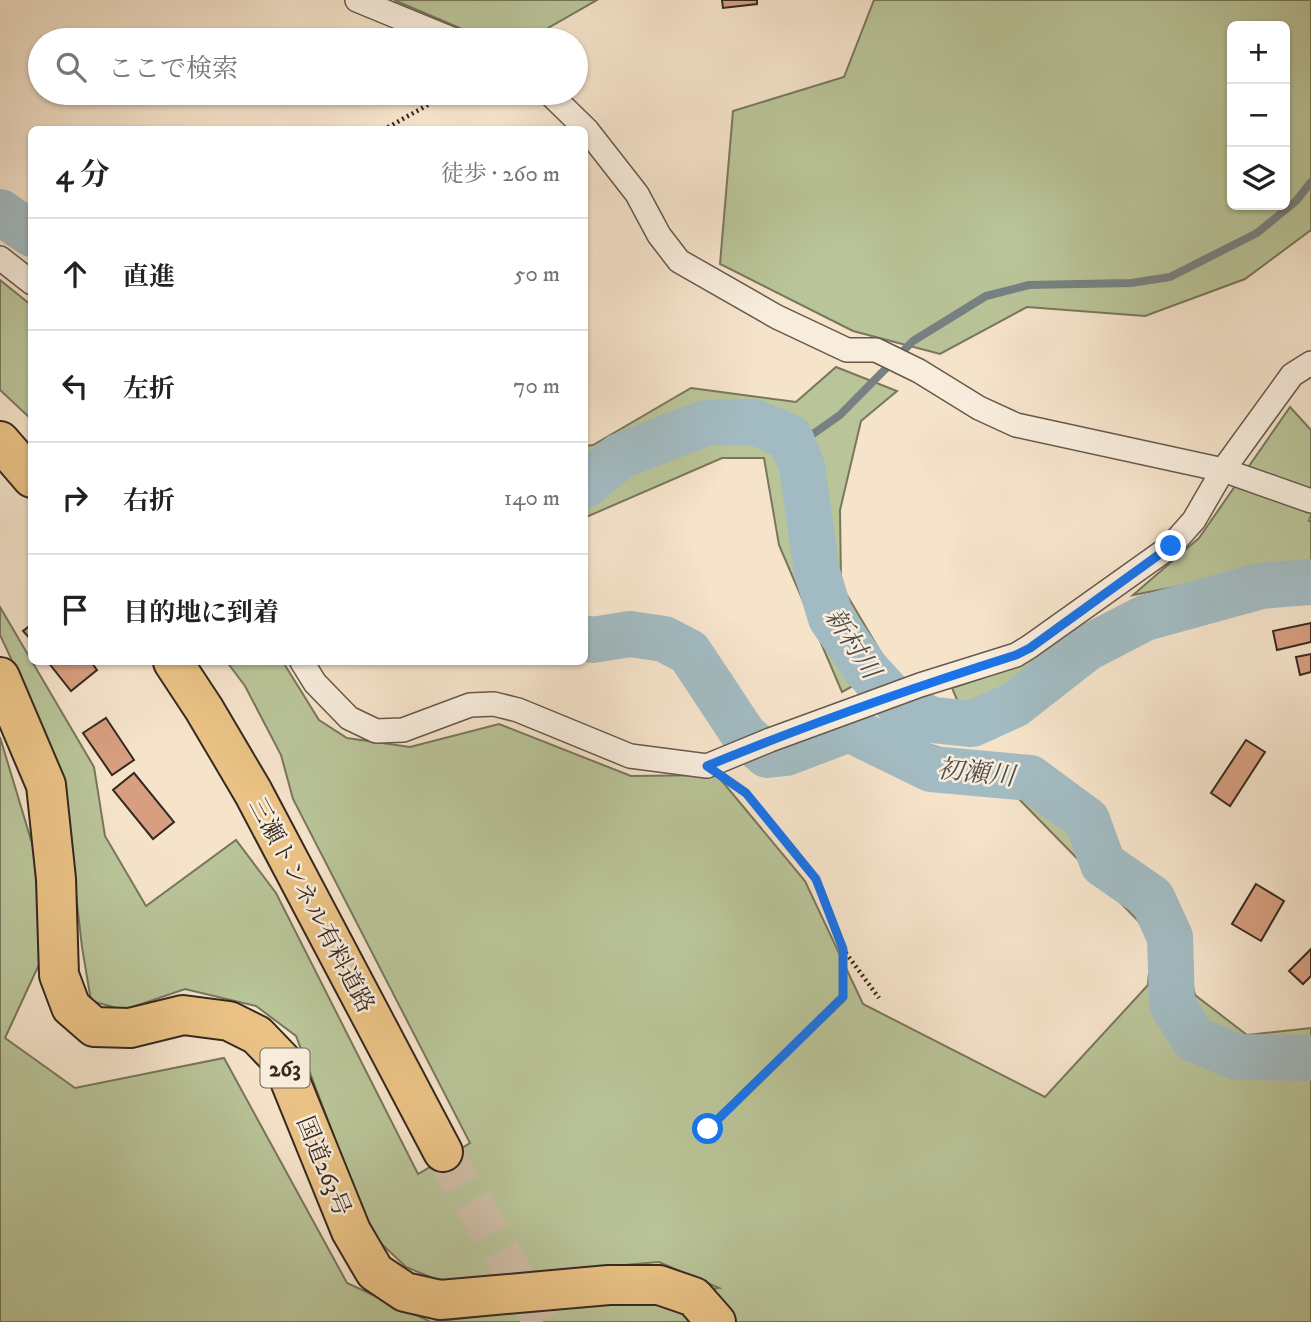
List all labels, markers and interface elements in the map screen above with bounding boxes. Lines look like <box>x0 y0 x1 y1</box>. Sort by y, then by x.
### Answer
map controls <box>1227 21 1290 210</box>
button: + <box>1227 21 1290 84</box>
search box <box>28 28 588 105</box>
icon: search <box>52 48 90 86</box>
text: ここで検索 <box>108 53 238 86</box>
button: − <box>1227 84 1290 147</box>
button: layers <box>1227 147 1290 210</box>
text: 4 分 <box>56 157 110 194</box>
text: 徒歩 · 260 m <box>441 160 560 189</box>
icon: ahead <box>56 255 94 293</box>
text: 50 m <box>514 260 560 289</box>
text: 直進 <box>123 261 175 294</box>
icon: left <box>56 367 94 405</box>
text: 70 m <box>513 372 560 401</box>
text: 左折 <box>123 373 175 406</box>
icon: right <box>56 479 94 517</box>
text: 140 m <box>504 484 560 513</box>
text: 右折 <box>123 485 175 518</box>
route end <box>1155 530 1186 561</box>
icon: arrive <box>56 591 94 629</box>
text: 目的地に到着 <box>123 597 279 630</box>
water label: 新村川 <box>817 602 888 688</box>
water label: 初瀬川 <box>935 753 1019 794</box>
street label: 三瀬トンネル有料道路 <box>242 793 381 1018</box>
road number: 263 <box>260 1049 310 1088</box>
street label: 国道263号 <box>289 1112 357 1221</box>
route start <box>692 1113 723 1144</box>

